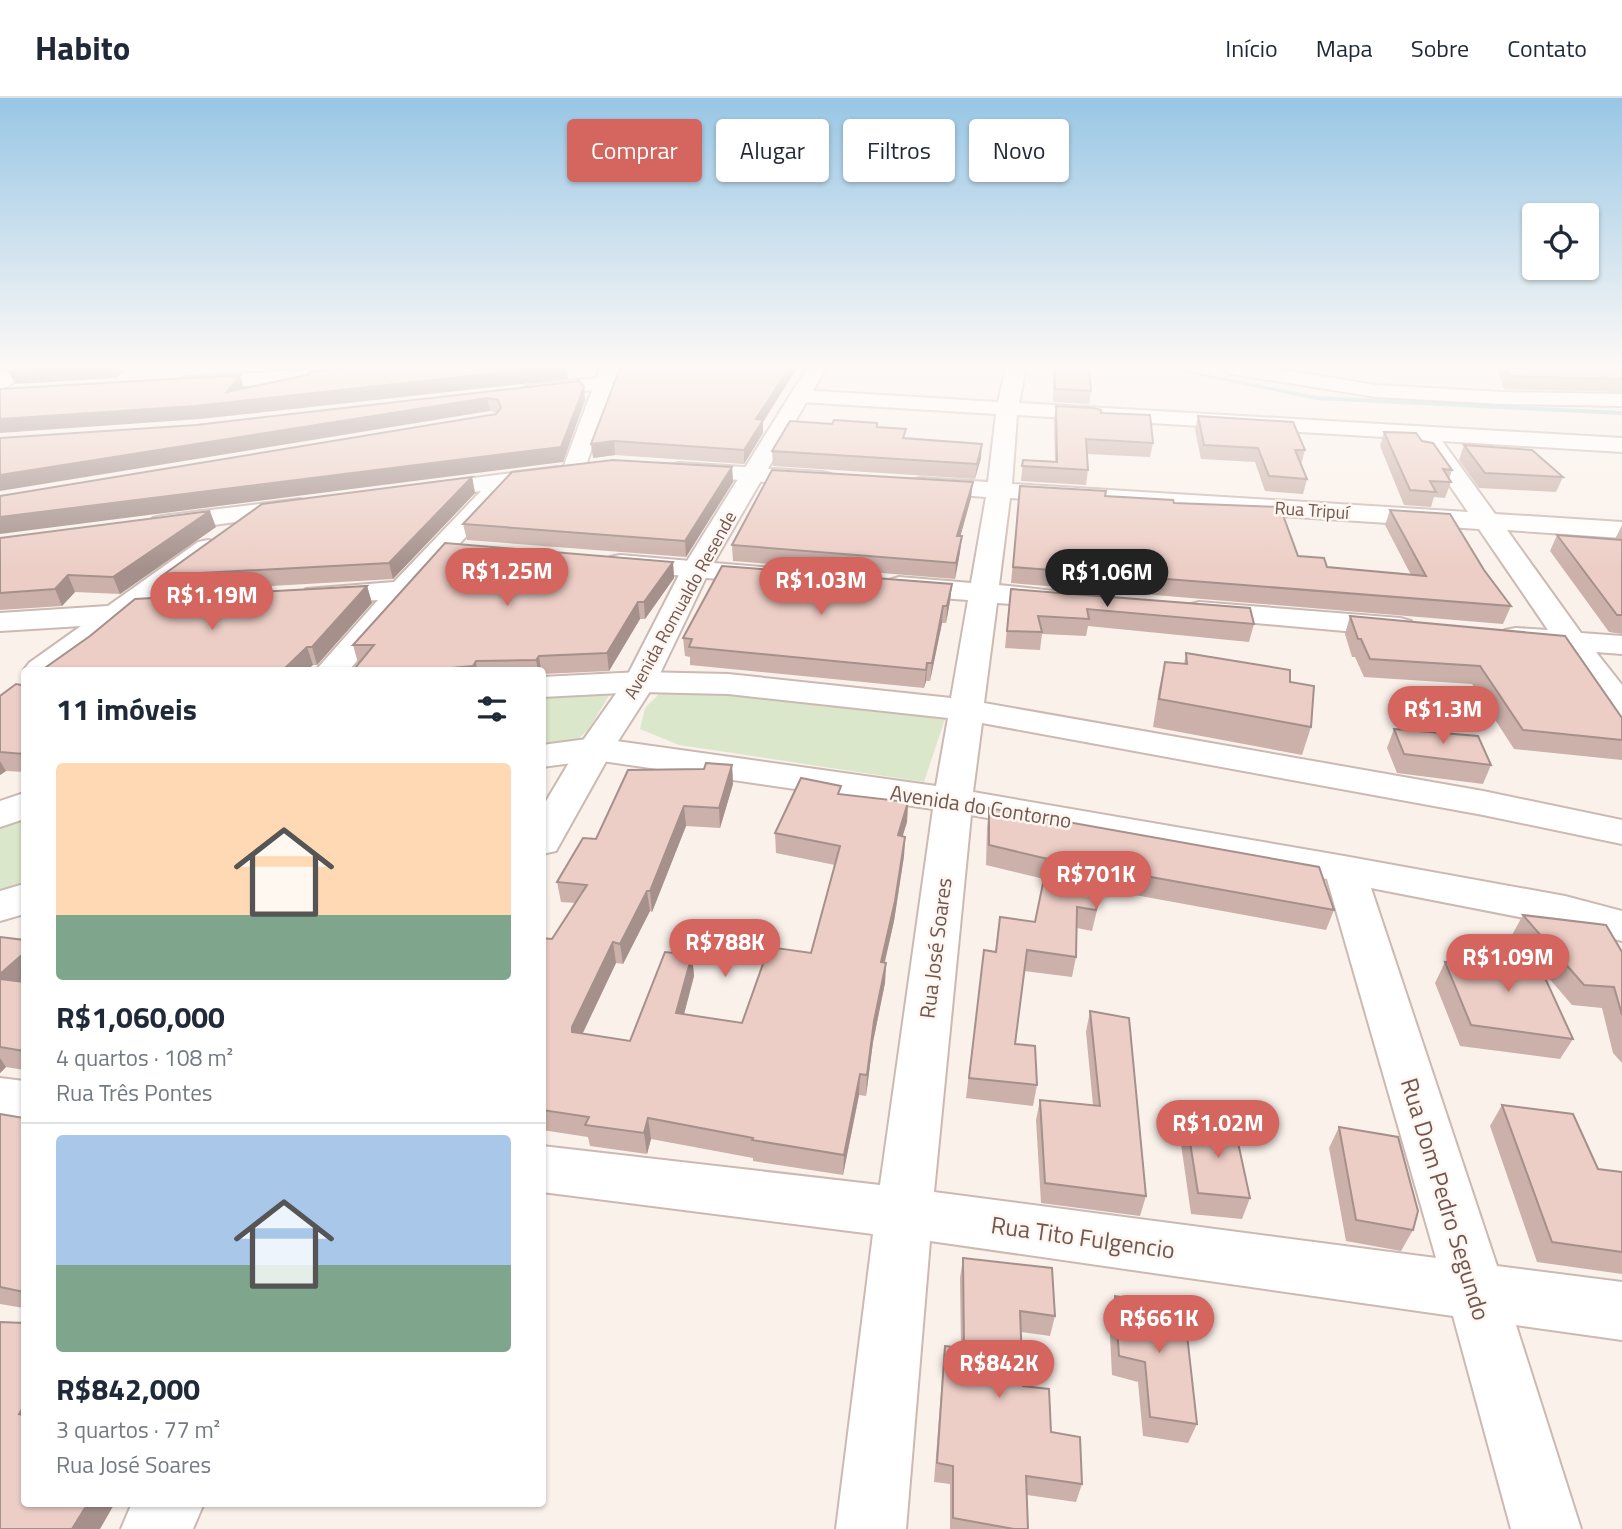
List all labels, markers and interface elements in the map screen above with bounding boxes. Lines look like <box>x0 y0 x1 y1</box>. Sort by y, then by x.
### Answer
text: Habito <box>35 23 130 73</box>
text: Início <box>1225 30 1278 66</box>
text: Mapa <box>1316 30 1373 66</box>
text: Sobre <box>1411 30 1469 66</box>
text: Contato <box>1507 30 1587 66</box>
chip: Comprar <box>567 119 702 182</box>
chip: Alugar <box>716 119 829 182</box>
chip: Filtros <box>843 119 955 182</box>
chip: Novo <box>969 119 1069 182</box>
map controls <box>1522 203 1599 280</box>
button: locate <box>1522 203 1599 280</box>
street label: Rua Tripuí <box>1274 494 1352 526</box>
street label: Avenida Romualdo Resende <box>617 506 743 704</box>
pin: R$1.25M <box>442 548 572 608</box>
pin: R$1.06M <box>1042 550 1172 609</box>
text: R$1.25M <box>461 553 553 588</box>
text: R$1.06M <box>1061 554 1153 589</box>
pin: R$1.03M <box>756 558 886 617</box>
text: R$1.03M <box>775 562 867 597</box>
pin: R$1.19M <box>147 573 277 632</box>
text: R$1.19M <box>166 577 258 612</box>
text: 11 imóveis <box>56 686 197 732</box>
pin: R$1.3M <box>1386 686 1500 746</box>
icon: filters <box>473 690 511 728</box>
text: R$1.3M <box>1404 691 1482 726</box>
street label: Avenida do Contorno <box>888 776 1074 836</box>
icon: home <box>221 809 347 935</box>
pin: R$701K <box>1039 852 1153 911</box>
text: R$701K <box>1056 856 1136 891</box>
street label: Rua José Soares <box>910 876 960 1020</box>
pin: R$788K <box>668 920 782 979</box>
text: R$788K <box>685 924 765 959</box>
pin: R$1.09M <box>1443 934 1573 994</box>
text: R$1.09M <box>1462 939 1554 974</box>
text: R$1,060,000 <box>56 994 225 1040</box>
text: 4 quartos · 108 m² <box>56 1040 233 1075</box>
street label: Rua Dom Pedro Segundo <box>1392 1073 1500 1325</box>
text: Rua Três Pontes <box>56 1075 212 1110</box>
pin: R$1.02M <box>1153 1100 1283 1160</box>
text: R$1.02M <box>1172 1105 1264 1140</box>
icon: home <box>221 1181 347 1307</box>
street label: Rua Tito Fulgencio <box>989 1206 1177 1268</box>
pin: R$661K <box>1102 1296 1216 1355</box>
text: R$661K <box>1119 1300 1199 1335</box>
pin: R$842K <box>942 1340 1056 1400</box>
text: R$842K <box>959 1345 1039 1380</box>
text: R$842,000 <box>56 1366 200 1412</box>
text: 3 quartos · 77 m² <box>56 1412 220 1447</box>
text: Rua José Soares <box>56 1447 211 1482</box>

